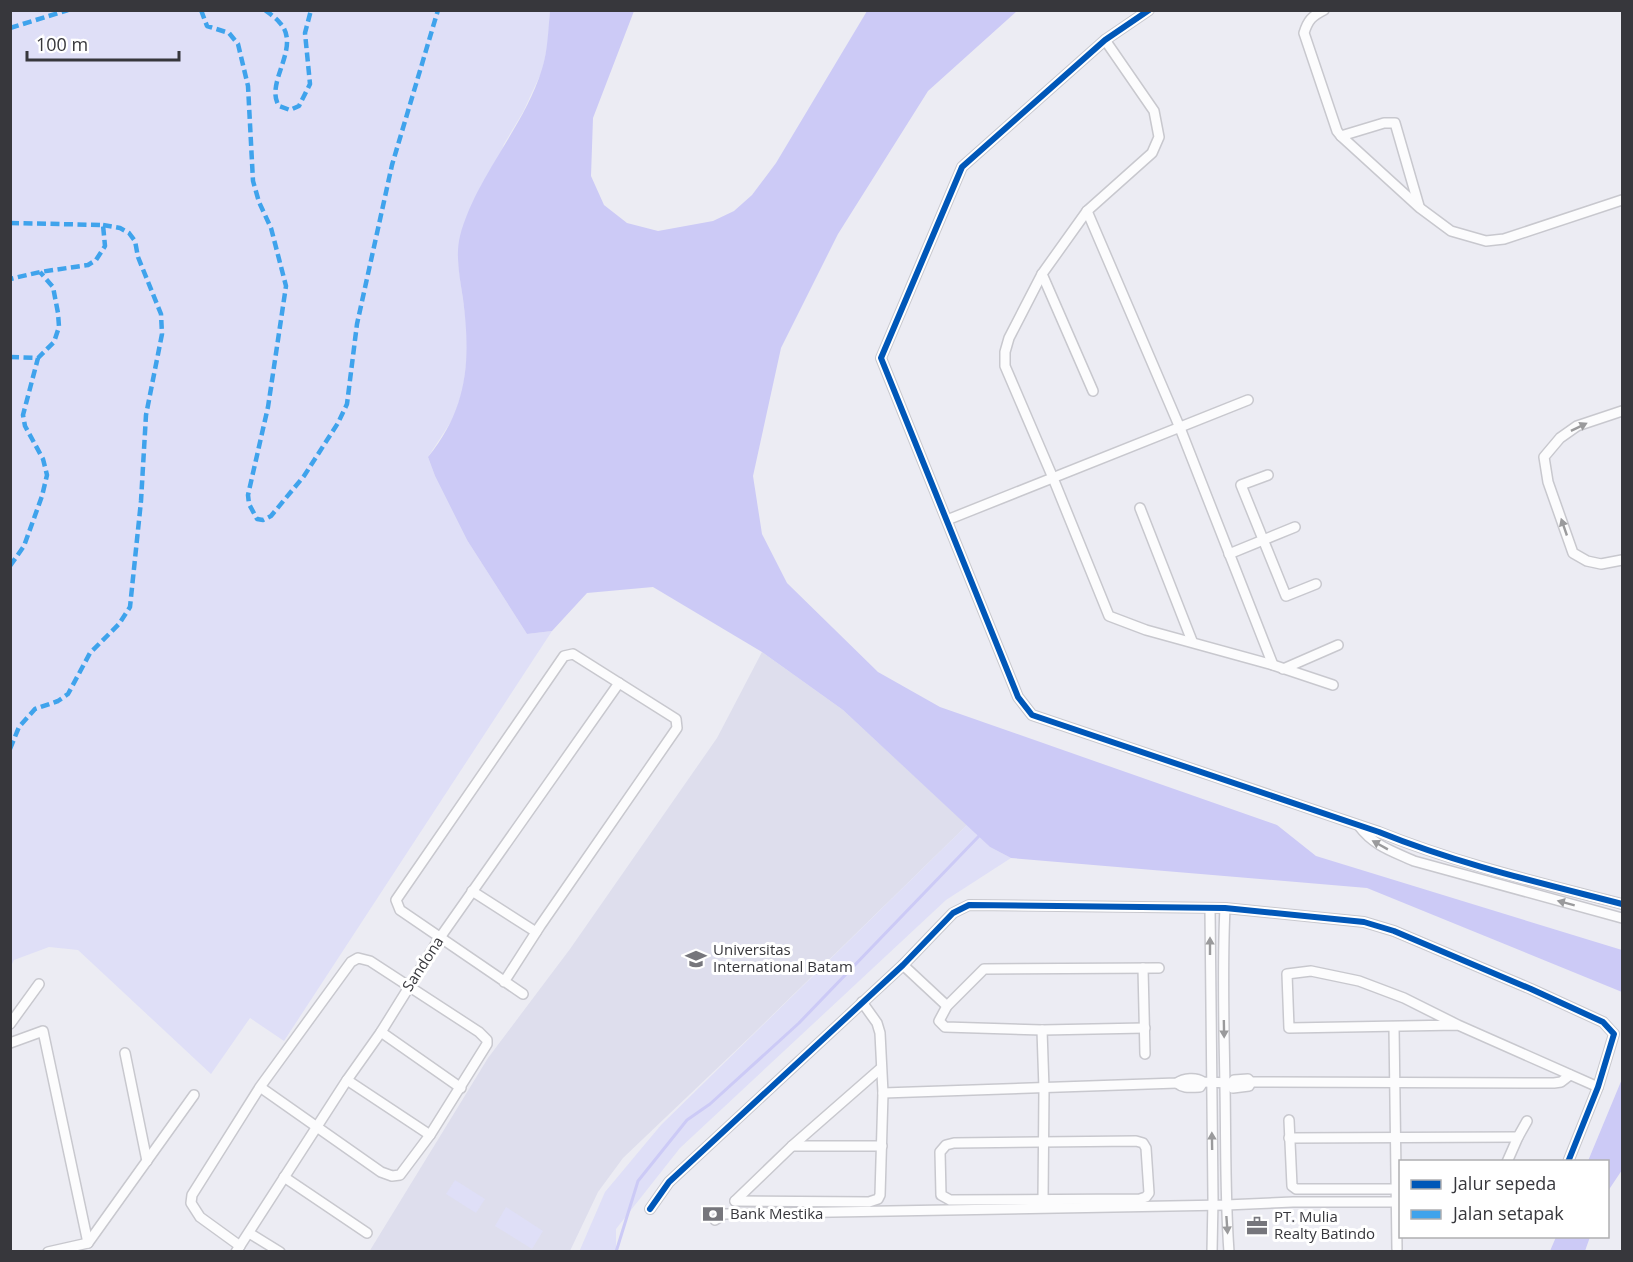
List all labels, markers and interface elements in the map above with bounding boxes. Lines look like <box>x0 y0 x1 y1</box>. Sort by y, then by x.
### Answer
scale bar <box>27 24 178 62</box>
text: 100 m <box>36 32 88 56</box>
one-way arrow <box>1570 422 1587 431</box>
one-way arrow <box>1559 518 1569 536</box>
one-way arrow <box>1372 840 1389 850</box>
one-way arrow <box>1557 898 1575 907</box>
street label: Sandona <box>397 932 447 995</box>
one-way arrow <box>1205 936 1215 955</box>
place label: Universitas International Batam <box>713 939 853 976</box>
school or university icon: Universitas International Batam <box>684 947 708 971</box>
one-way arrow <box>1219 1020 1228 1039</box>
one-way arrow <box>1207 1131 1217 1150</box>
legend <box>1399 1160 1609 1238</box>
text: Jalur sepeda <box>1451 1171 1556 1195</box>
text: Jalan setapak <box>1451 1201 1564 1225</box>
bank icon: Bank Mestika <box>701 1202 725 1226</box>
place label: Bank Mestika <box>730 1203 823 1223</box>
place label: PT. Mulia Realty Batindo <box>1274 1206 1375 1243</box>
office icon: PT. Mulia Realty Batindo <box>1245 1214 1269 1238</box>
one-way arrow <box>1222 1216 1232 1235</box>

